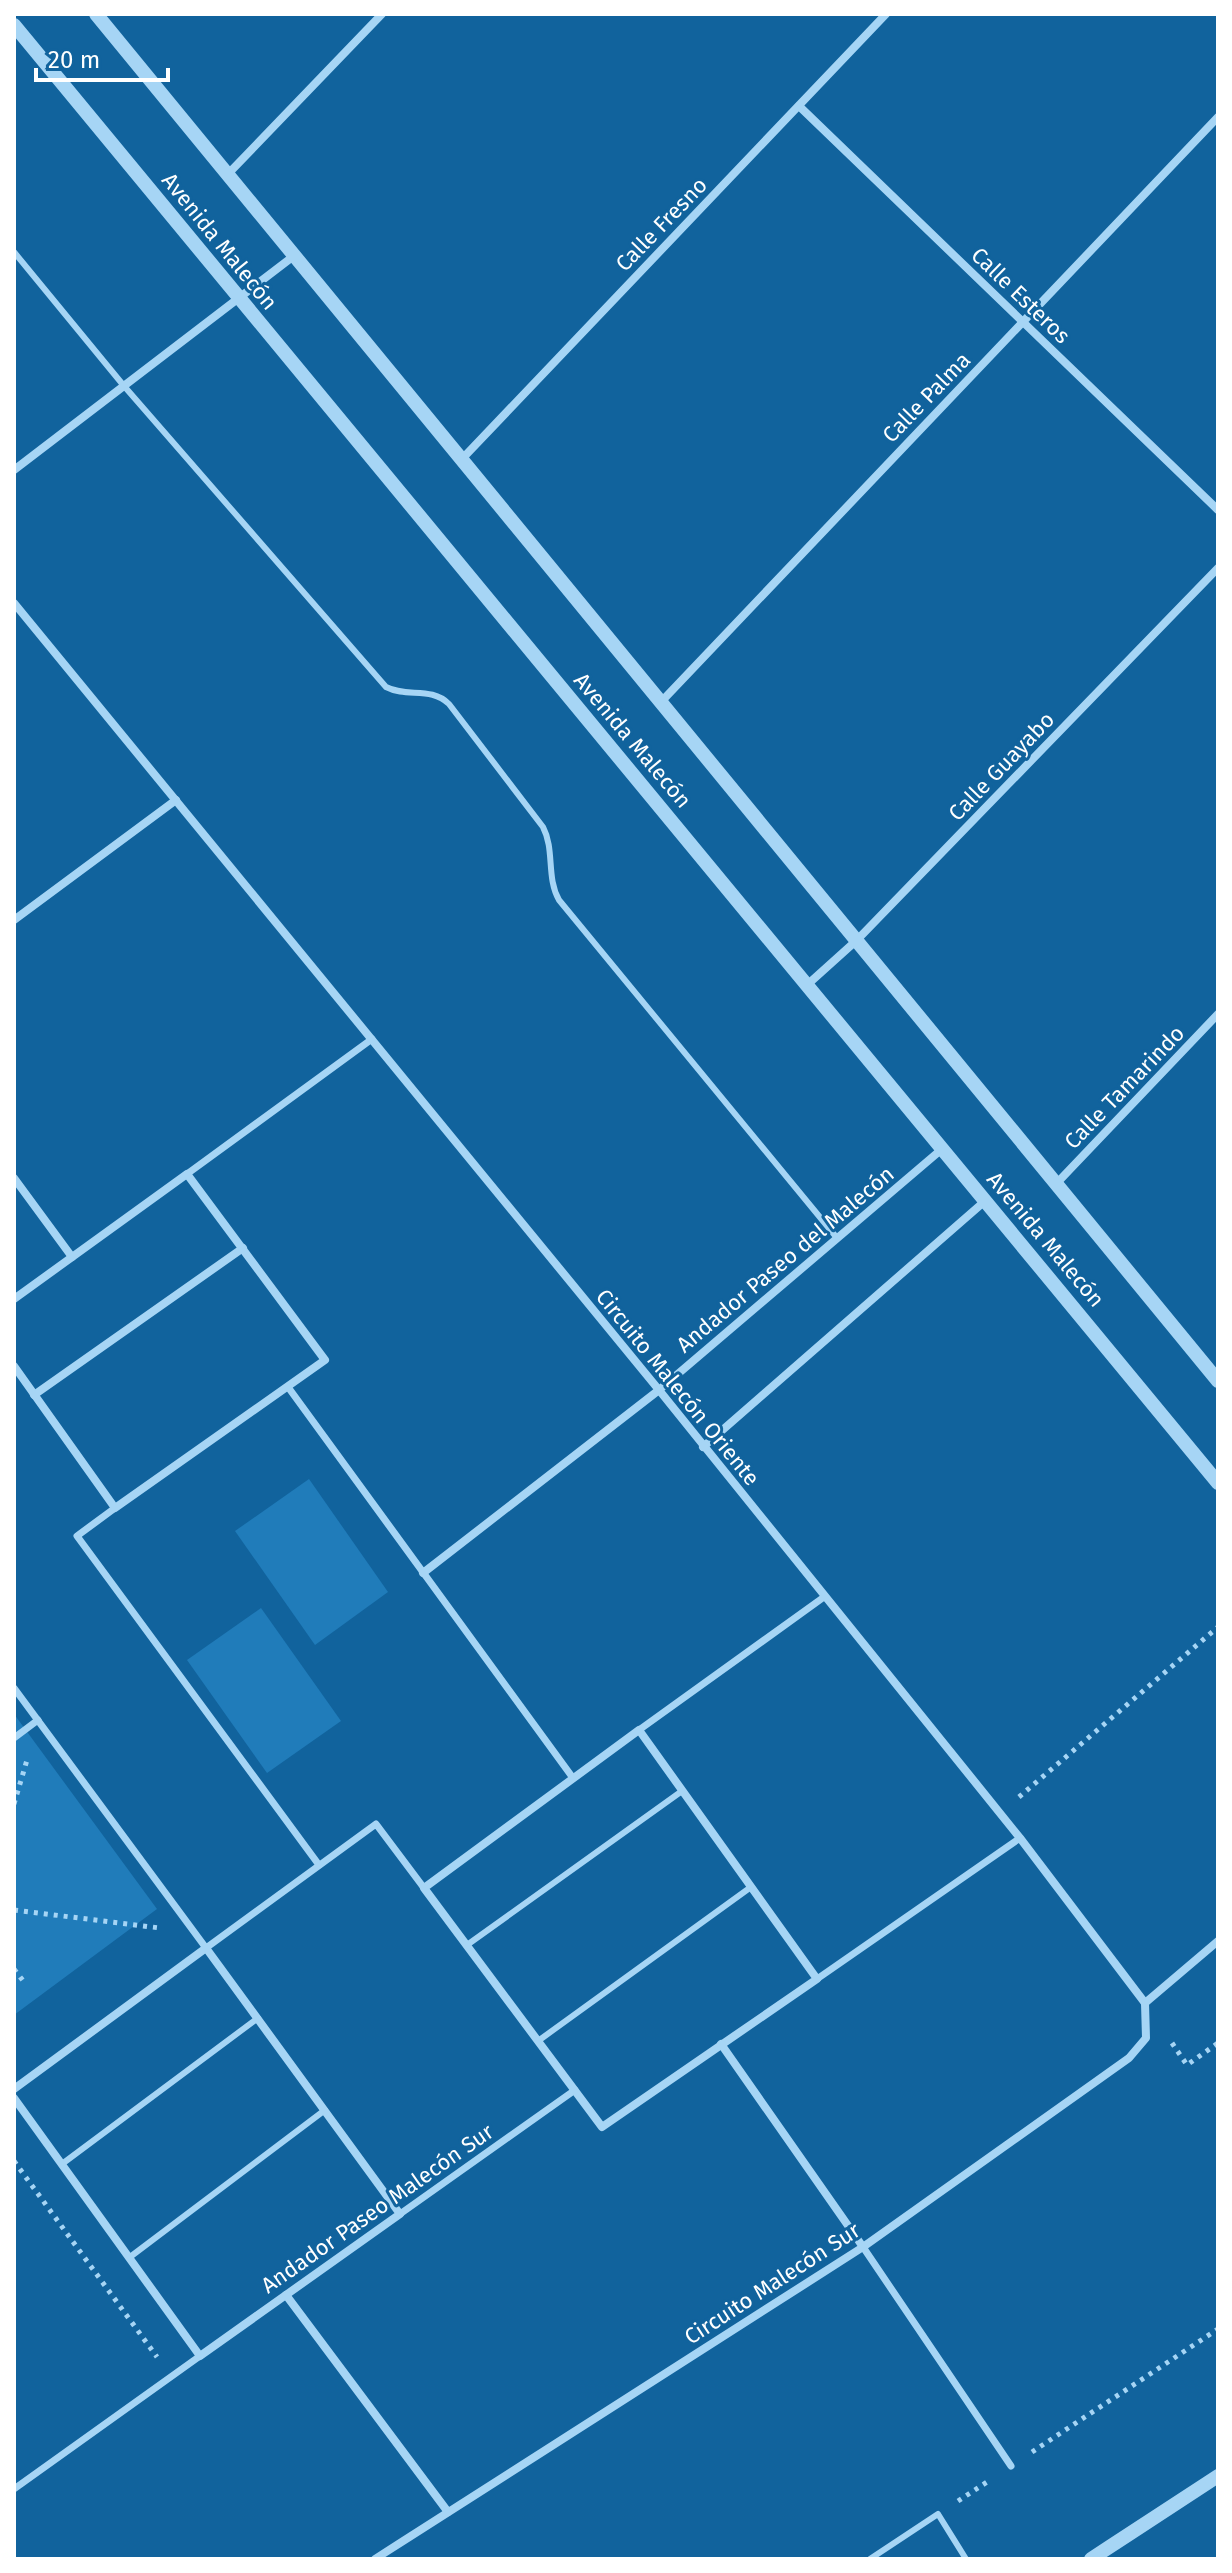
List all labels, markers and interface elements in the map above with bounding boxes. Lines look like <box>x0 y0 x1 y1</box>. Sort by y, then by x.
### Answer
scale bar <box>36 32 168 82</box>
text: 20 m <box>48 46 100 74</box>
street label: Avenida Malecón <box>156 167 283 315</box>
street label: Calle Fresno <box>610 172 713 277</box>
street label: Calle Esteros <box>966 242 1076 349</box>
street label: Calle Palma <box>877 347 976 448</box>
street label: Avenida Malecón <box>568 667 697 813</box>
street label: Calle Guayabo <box>943 706 1060 826</box>
street label: Calle Tamarindo <box>1059 1020 1190 1155</box>
street label: Andador Paseo del Malecón <box>671 1160 900 1358</box>
street label: Avenida Malecón <box>981 1166 1110 1312</box>
street label: Circuito Malecón Oriente <box>590 1284 765 1491</box>
street label: Andador Paseo Malecón Sur <box>256 2118 499 2299</box>
street label: Circuito Malecón Sur <box>679 2216 866 2350</box>

